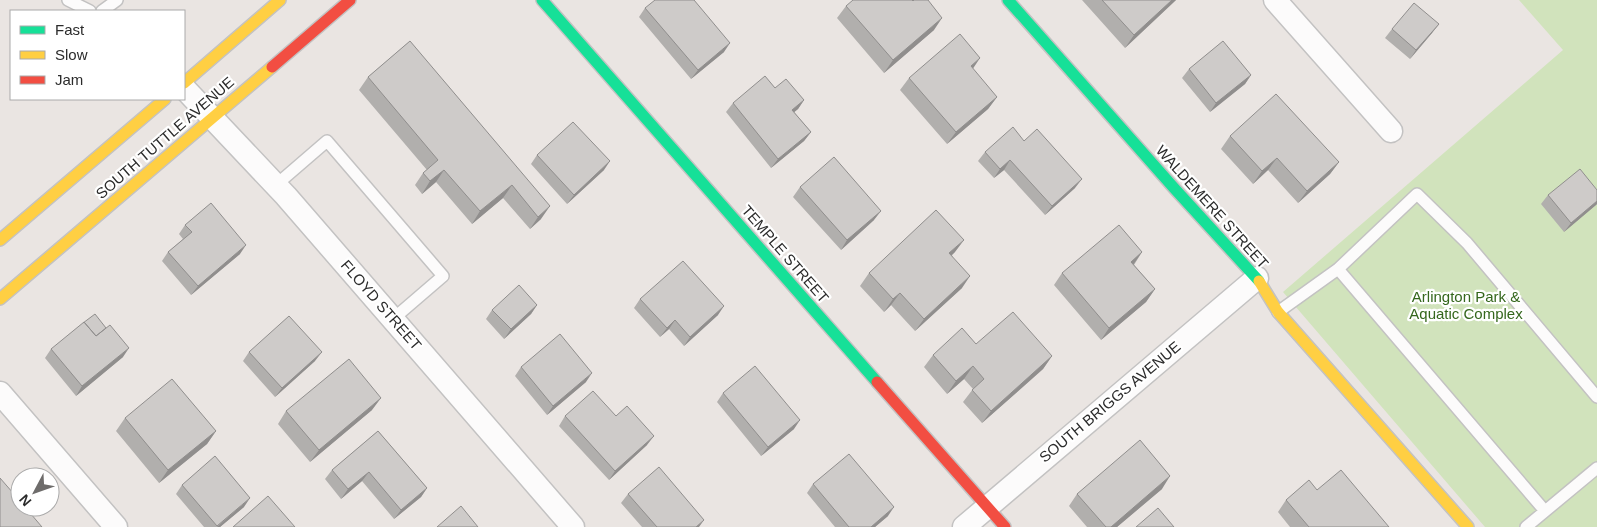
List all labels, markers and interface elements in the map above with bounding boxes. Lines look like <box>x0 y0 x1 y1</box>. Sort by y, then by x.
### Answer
legend <box>10 10 185 100</box>
text: Fast <box>55 21 85 38</box>
text: Slow <box>55 46 88 63</box>
text: Jam <box>55 71 83 88</box>
street label: SOUTH TUTTLE AVENUE <box>92 73 237 202</box>
street label: WALDEMERE STREET <box>1153 142 1272 272</box>
street label: TEMPLE STREET <box>738 202 832 306</box>
street label: FLOYD STREET <box>338 256 425 353</box>
park label: Arlington Park & Aquatic Complex <box>1409 288 1523 322</box>
street label: SOUTH BRIGGS AVENUE <box>1036 338 1184 466</box>
north arrow <box>10 467 60 517</box>
text: N <box>16 491 35 510</box>

